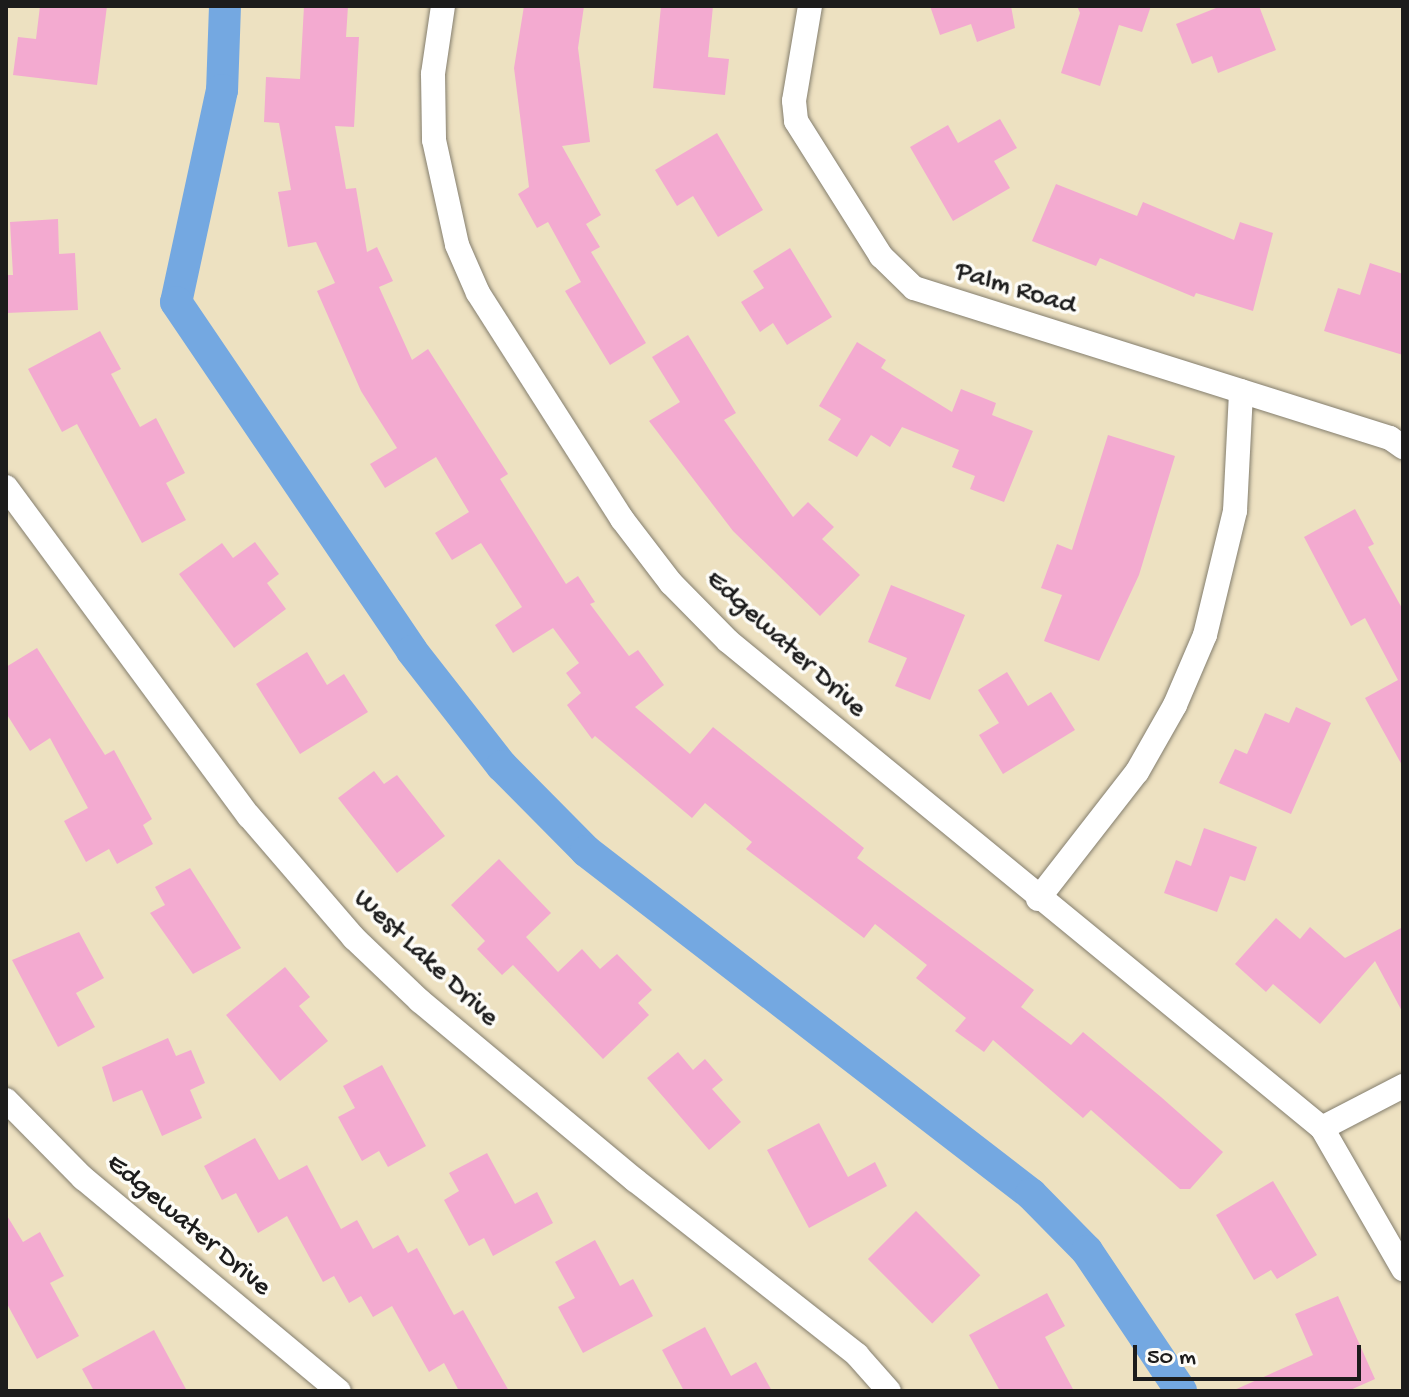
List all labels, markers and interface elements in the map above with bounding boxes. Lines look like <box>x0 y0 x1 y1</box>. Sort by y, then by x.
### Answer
street label: Palm Road <box>950 256 1080 324</box>
street label: Edgewater Drive <box>698 564 872 726</box>
street label: West Lake Drive <box>345 883 505 1035</box>
street label: Edgewater Drive <box>99 1147 277 1305</box>
scale bar <box>1137 1329 1365 1379</box>
text: 50 m <box>1147 1344 1196 1373</box>

